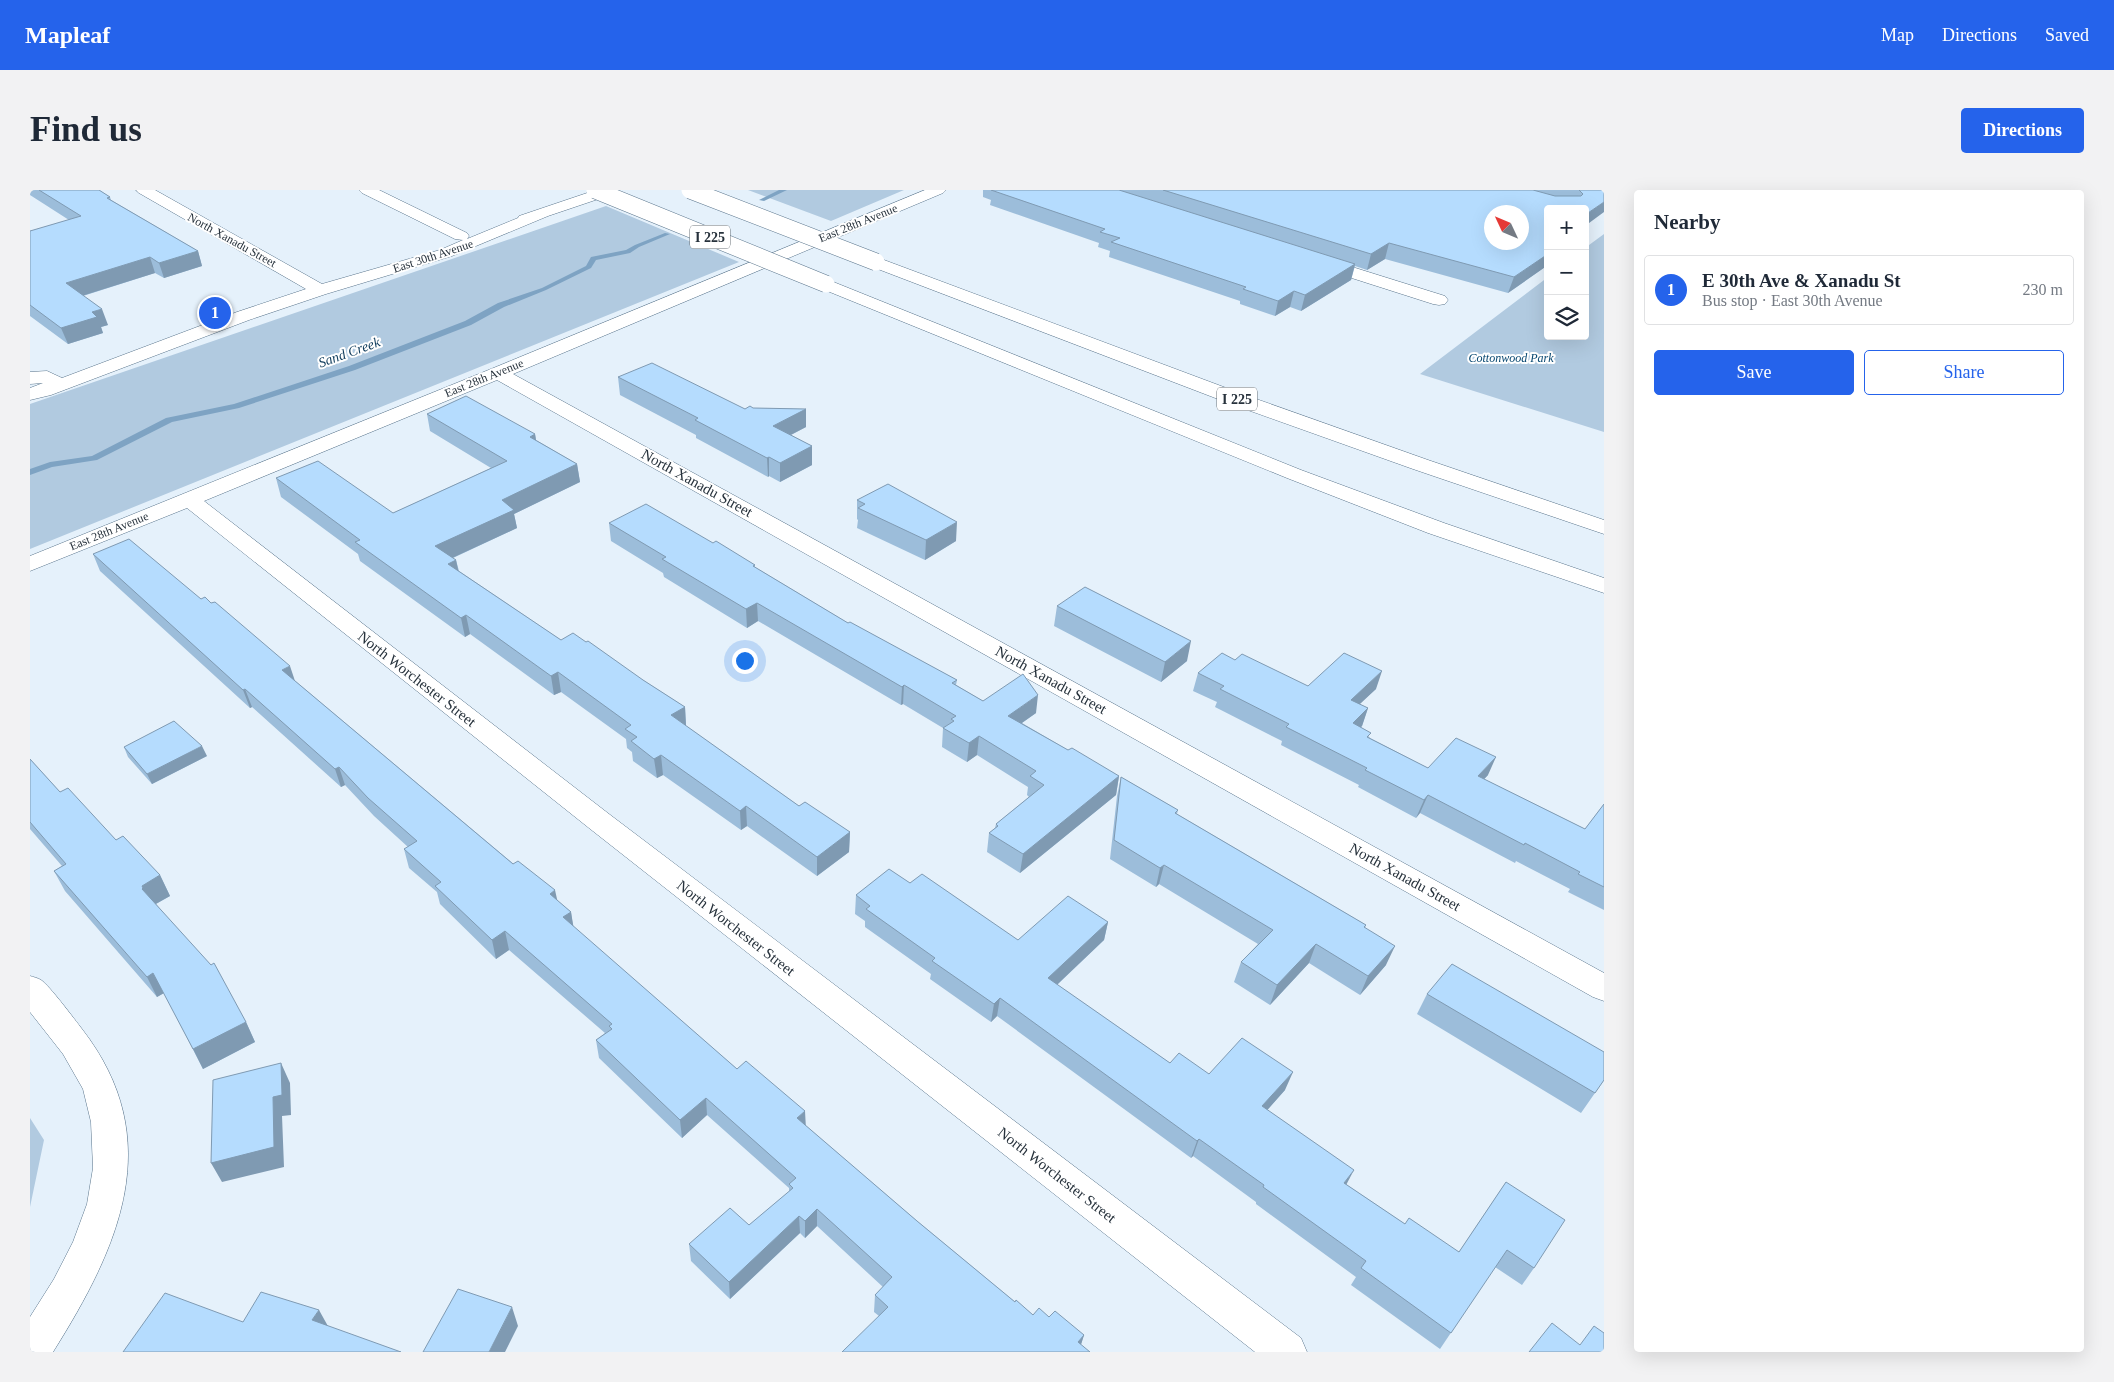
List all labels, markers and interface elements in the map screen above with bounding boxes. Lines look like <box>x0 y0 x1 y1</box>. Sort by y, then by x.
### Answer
text: Mapleaf <box>25 22 110 48</box>
text: Map <box>1881 25 1914 45</box>
text: Directions <box>1942 25 2017 45</box>
text: Saved <box>2045 25 2089 45</box>
button: Directions <box>1961 108 2084 153</box>
text: Find us <box>30 110 142 149</box>
street label: East 28th Avenue <box>817 201 899 245</box>
north arrow <box>1484 205 1529 250</box>
map controls <box>1544 205 1589 340</box>
button: + <box>1544 205 1589 250</box>
street label: North Xanadu Street <box>185 210 279 271</box>
text: Nearby <box>1654 210 1721 234</box>
road number: I 225 <box>690 226 730 248</box>
street label: East 30th Avenue <box>391 236 475 276</box>
button: − <box>1544 250 1589 295</box>
text: E 30th Ave & Xanadu St <box>1702 270 1901 291</box>
text: 1 <box>1667 281 1675 298</box>
text: 230 m <box>2023 281 2063 298</box>
text: Bus stop · East 30th Avenue <box>1702 292 1883 309</box>
pin: 1 <box>199 294 231 332</box>
button: layers <box>1544 295 1589 340</box>
water label: Sand Creek <box>316 334 383 371</box>
button: Save <box>1654 350 1854 395</box>
button: Share <box>1864 350 2064 395</box>
park label: Cottonwood Park <box>1468 351 1554 365</box>
street label: East 28th Avenue <box>443 356 525 400</box>
road number: I 225 <box>1217 388 1257 410</box>
street label: North Xanadu Street <box>639 446 756 520</box>
street label: East 28th Avenue <box>68 509 150 553</box>
street label: North Worchester Street <box>355 628 480 730</box>
street label: North Xanadu Street <box>993 643 1110 717</box>
your location <box>732 648 758 674</box>
street label: North Xanadu Street <box>1347 840 1464 914</box>
street label: North Worchester Street <box>674 877 799 979</box>
street label: North Worchester Street <box>995 1124 1120 1226</box>

